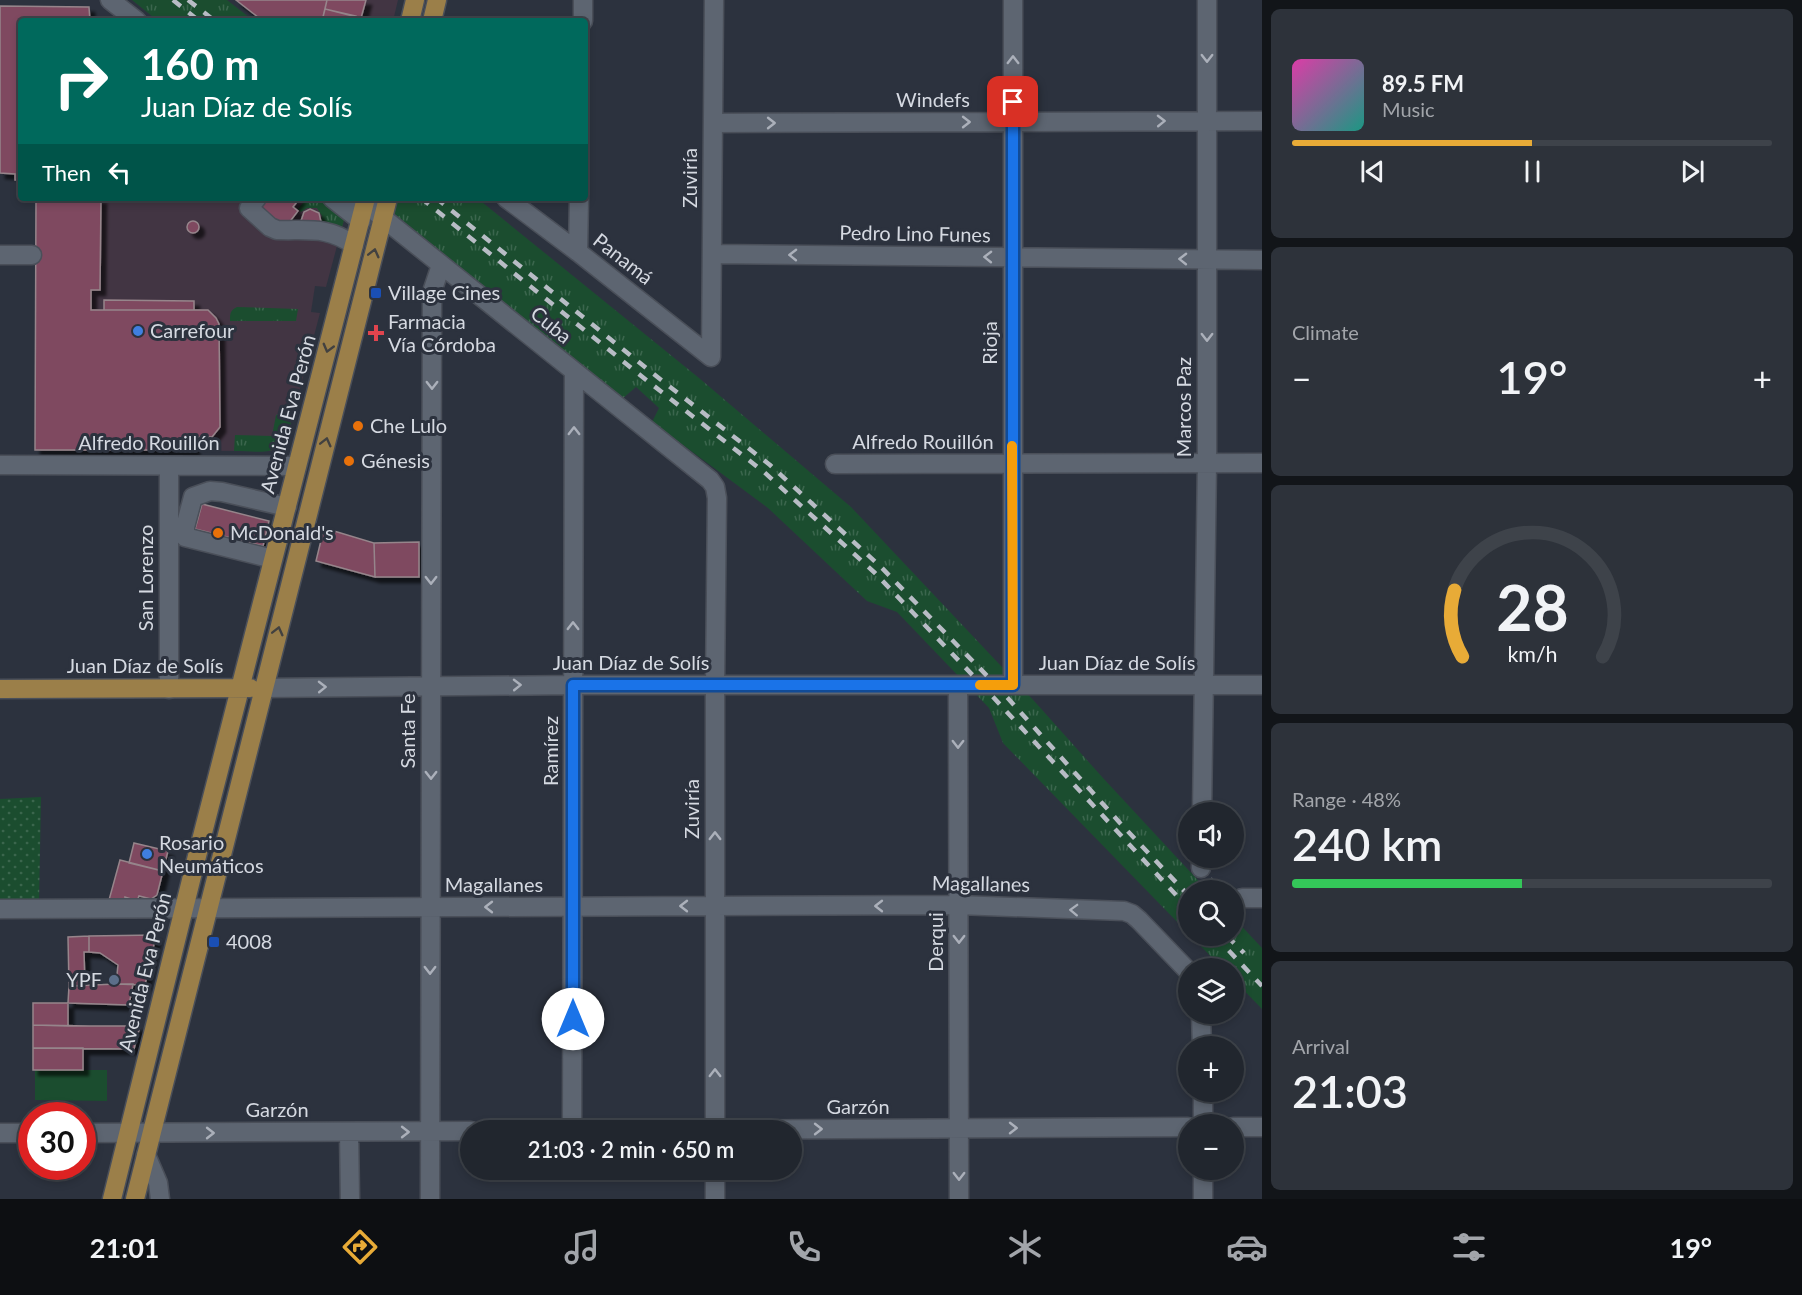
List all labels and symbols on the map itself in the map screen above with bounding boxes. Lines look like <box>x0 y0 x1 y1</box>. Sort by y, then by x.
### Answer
one-way arrow <box>1201 54 1213 63</box>
one-way arrow <box>1007 55 1019 64</box>
pin <box>987 76 1038 127</box>
street label: Windefs <box>896 87 970 111</box>
one-way arrow <box>1157 115 1166 127</box>
one-way arrow <box>962 116 971 128</box>
one-way arrow <box>767 117 776 129</box>
street label: Zuviría <box>677 148 701 208</box>
street label: Pedro Lino Funes <box>839 220 991 246</box>
street label: Panamá <box>589 227 658 289</box>
one-way arrow <box>366 248 379 258</box>
one-way arrow <box>788 249 797 261</box>
one-way arrow <box>983 251 992 263</box>
one-way arrow <box>1178 253 1187 265</box>
place label: Village Cines <box>388 280 500 304</box>
marker: Village Cines <box>369 286 383 300</box>
street label: Cuba <box>526 301 577 348</box>
place label: Farmacia Vía Córdoba <box>388 309 496 356</box>
place label: Carrefour <box>150 318 235 342</box>
street label: Rioja <box>977 321 1001 365</box>
marker: Carrefour <box>131 324 145 338</box>
marker: Farmacia Vía Córdoba <box>369 326 383 340</box>
street label: Avenida Eva Perón <box>254 332 320 496</box>
one-way arrow <box>1201 333 1213 342</box>
one-way arrow <box>322 343 335 353</box>
street label: Marcos Paz <box>1171 357 1195 457</box>
one-way arrow <box>426 380 438 389</box>
place label: Che Lulo <box>370 413 447 437</box>
marker: Che Lulo <box>351 419 365 433</box>
one-way arrow <box>568 427 580 436</box>
street label: Alfredo Rouillón <box>852 429 994 453</box>
street label: Alfredo Rouillón <box>78 430 220 454</box>
one-way arrow <box>318 437 331 447</box>
place label: Génesis <box>361 448 430 472</box>
marker: Génesis <box>342 454 356 468</box>
place label: McDonald's <box>230 520 334 544</box>
street label: San Lorenzo <box>133 525 157 631</box>
marker: McDonald's <box>211 526 225 540</box>
one-way arrow <box>425 575 437 584</box>
one-way arrow <box>567 622 579 631</box>
one-way arrow <box>271 626 284 636</box>
street label: Juan Díaz de Solís <box>553 650 709 674</box>
street label: Juan Díaz de Solís <box>1039 650 1195 674</box>
street label: Juan Díaz de Solís <box>67 653 223 677</box>
one-way arrow <box>513 679 522 691</box>
one-way arrow <box>318 681 327 693</box>
street label: Santa Fe <box>395 694 419 768</box>
street label: Ramírez <box>538 716 562 786</box>
one-way arrow <box>952 739 964 748</box>
one-way arrow <box>425 770 437 779</box>
street label: Zuviría <box>679 779 703 839</box>
place label: Rosario Neumáticos <box>159 830 264 877</box>
one-way arrow <box>709 831 721 840</box>
marker: Rosario Neumáticos <box>140 847 154 861</box>
street label: Magallanes <box>932 870 1030 896</box>
street label: Magallanes <box>445 872 543 896</box>
street label: Avenida Eva Perón <box>113 890 175 1054</box>
one-way arrow <box>679 900 688 912</box>
one-way arrow <box>874 900 883 912</box>
one-way arrow <box>484 901 493 914</box>
one-way arrow <box>1069 903 1078 916</box>
street label: Derqui <box>923 912 947 972</box>
place label: 4008 <box>226 929 272 953</box>
one-way arrow <box>953 934 965 943</box>
marker: 4008 <box>207 935 221 949</box>
one-way arrow <box>424 965 436 974</box>
place label: YPF <box>66 967 102 991</box>
marker: YPF <box>107 973 121 987</box>
position arrow <box>541 987 605 1051</box>
one-way arrow <box>709 1068 721 1077</box>
street label: Garzón <box>826 1094 890 1118</box>
street label: Garzón <box>245 1097 309 1121</box>
speed limit sign: 30 <box>18 1102 96 1180</box>
one-way arrow <box>1009 1122 1018 1134</box>
one-way arrow <box>814 1123 823 1135</box>
one-way arrow <box>400 1126 409 1138</box>
one-way arrow <box>205 1127 214 1139</box>
one-way arrow <box>953 1171 965 1180</box>

